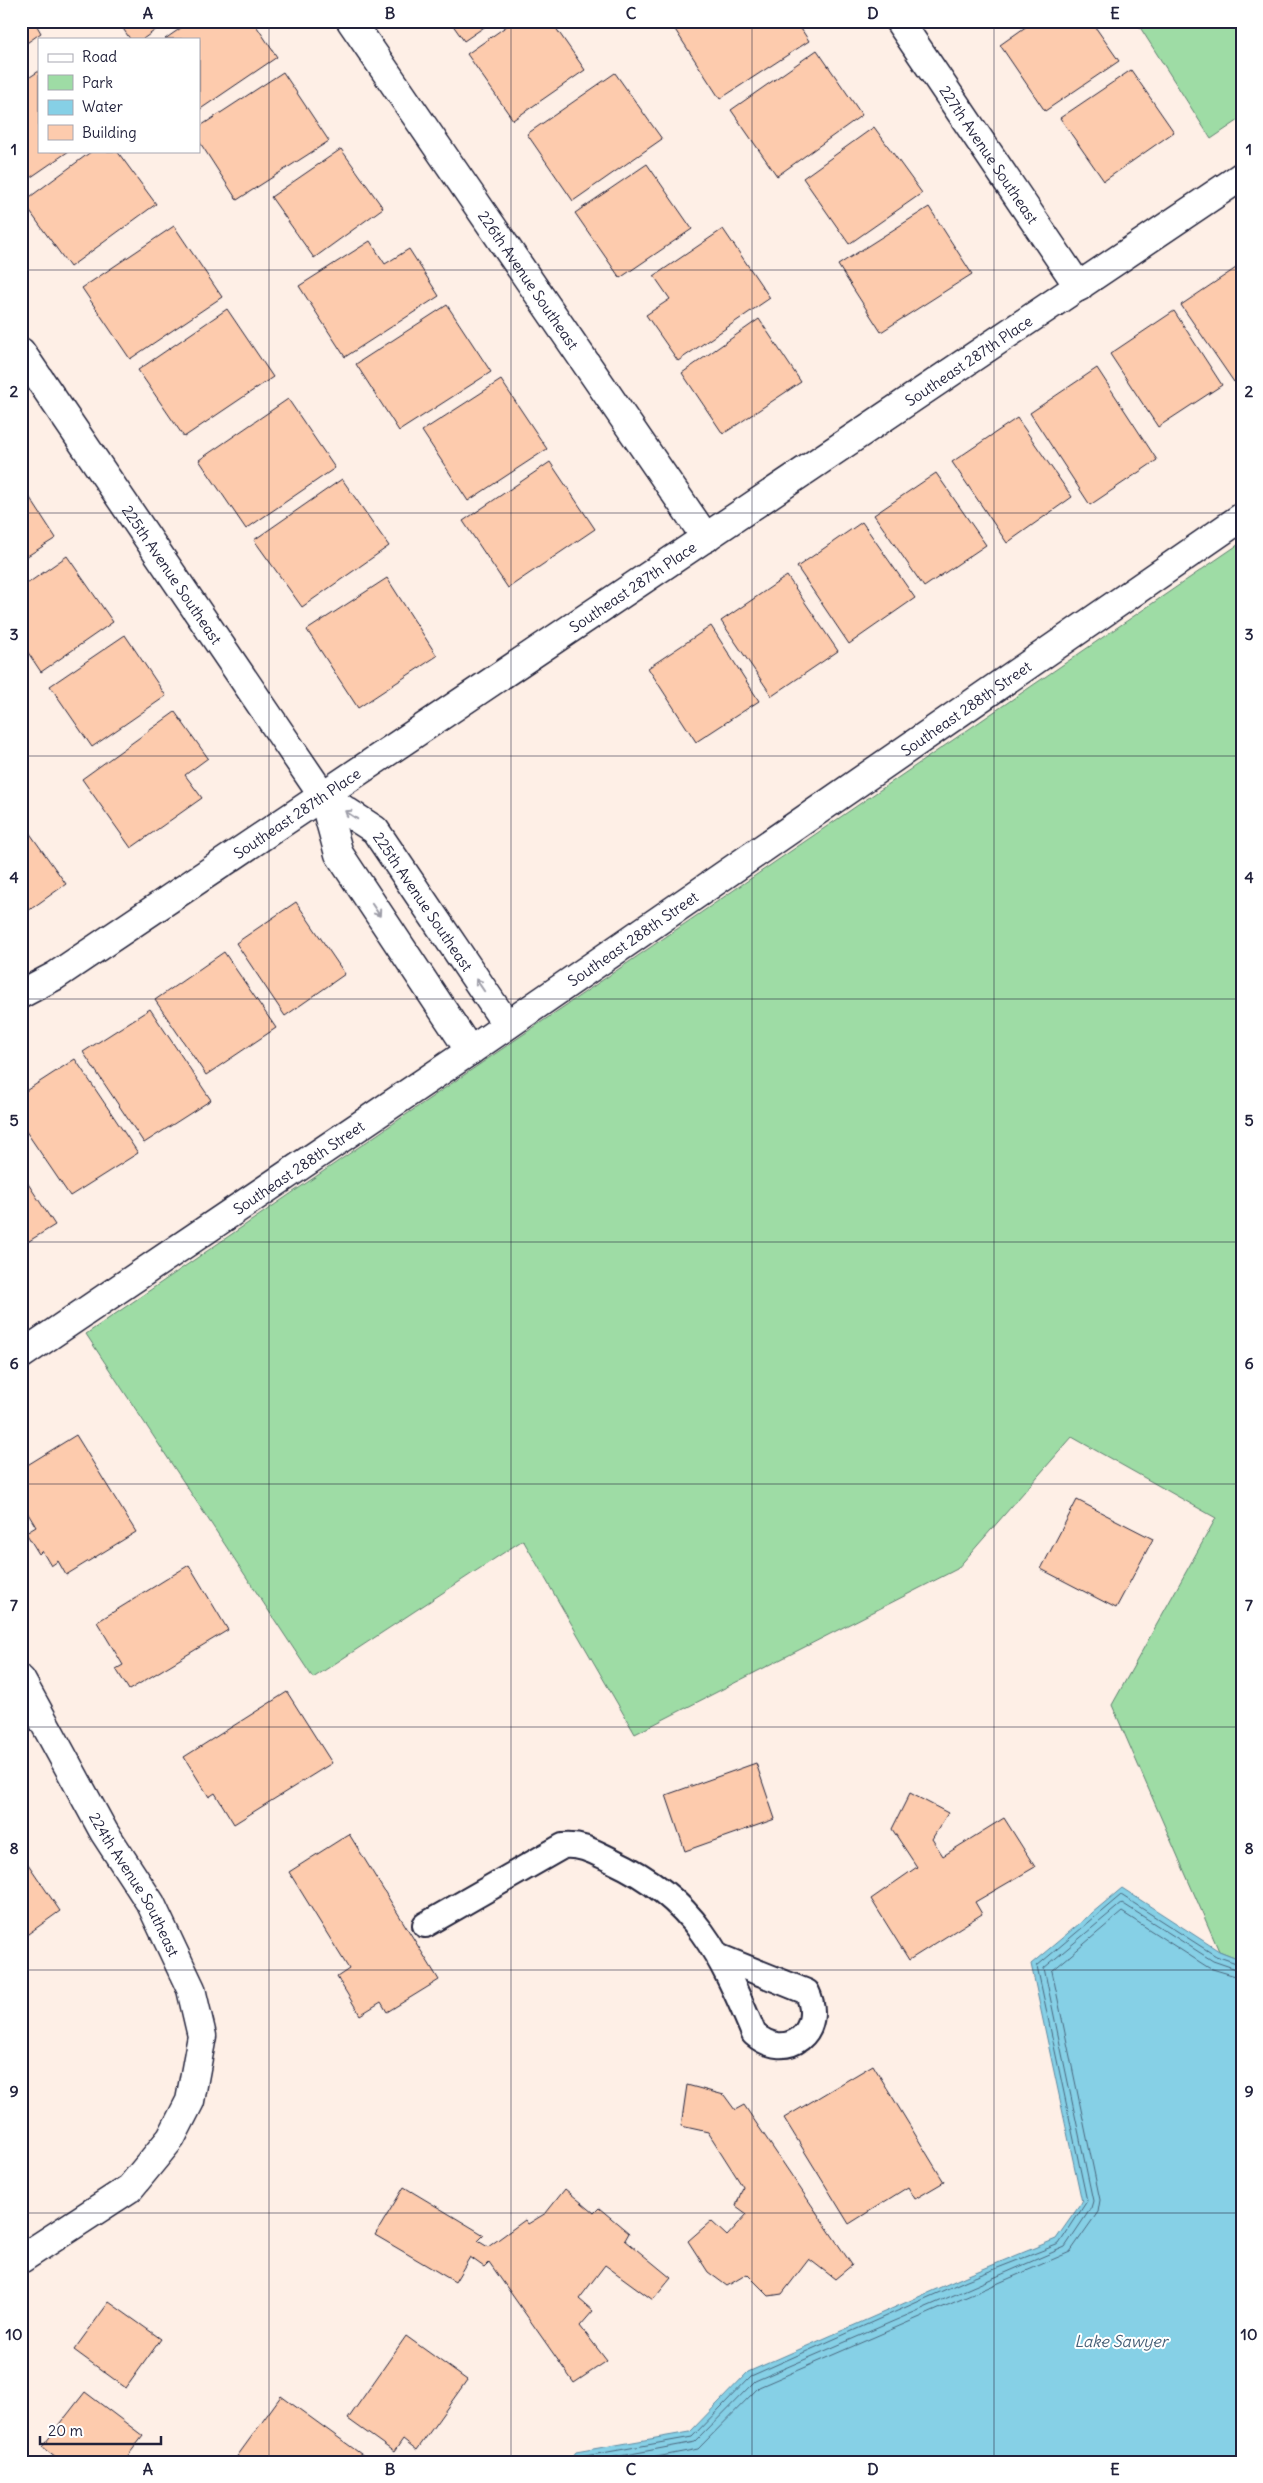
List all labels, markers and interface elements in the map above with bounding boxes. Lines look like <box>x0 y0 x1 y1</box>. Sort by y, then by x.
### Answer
text: A <box>143 3 153 23</box>
text: B <box>385 3 396 23</box>
text: C <box>626 3 637 23</box>
text: D <box>867 3 879 23</box>
text: E <box>1110 3 1120 23</box>
legend <box>38 38 200 152</box>
text: Road <box>82 47 117 66</box>
text: Park <box>82 73 113 92</box>
street label: 227th Avenue Southeast <box>936 82 1043 227</box>
text: Water <box>82 97 123 116</box>
text: Building <box>82 123 137 142</box>
text: 1 <box>11 139 17 159</box>
text: 1 <box>1246 139 1252 159</box>
street label: 226th Avenue Southeast <box>474 207 583 353</box>
street label: Southeast 287th Place <box>901 311 1036 410</box>
text: 2 <box>10 381 19 401</box>
text: 2 <box>1245 381 1254 401</box>
street label: 225th Avenue Southeast <box>118 501 226 648</box>
street label: Southeast 287th Place <box>565 537 700 636</box>
text: 3 <box>9 624 19 644</box>
text: 3 <box>1244 624 1254 644</box>
street label: Southeast 288th Street <box>897 656 1035 760</box>
street label: Southeast 287th Place <box>230 763 364 863</box>
one-way arrow <box>345 810 359 820</box>
street label: 225th Avenue Southeast <box>369 828 477 975</box>
text: 4 <box>9 867 19 887</box>
text: 4 <box>1244 867 1254 887</box>
street label: Southeast 288th Street <box>564 887 702 990</box>
one-way arrow <box>372 903 382 917</box>
one-way arrow <box>475 978 485 992</box>
text: 5 <box>9 1110 19 1130</box>
text: 5 <box>1244 1110 1254 1130</box>
street label: Southeast 288th Street <box>229 1116 368 1218</box>
text: 6 <box>9 1353 19 1373</box>
text: 6 <box>1244 1353 1254 1373</box>
text: 7 <box>10 1595 18 1615</box>
text: 7 <box>1245 1595 1253 1615</box>
street label: 224th Avenue Southeast <box>86 1809 184 1959</box>
text: 8 <box>9 1838 19 1858</box>
text: 8 <box>1244 1838 1254 1858</box>
text: 9 <box>9 2081 19 2101</box>
text: 9 <box>1244 2081 1254 2101</box>
text: 10 <box>6 2324 22 2344</box>
text: 10 <box>1241 2324 1257 2344</box>
water label: Lake Sawyer <box>1074 2331 1170 2351</box>
scale bar <box>40 2413 161 2445</box>
text: 20 m <box>48 2421 83 2440</box>
text: A <box>143 2459 153 2479</box>
text: B <box>385 2459 396 2479</box>
text: C <box>626 2459 637 2479</box>
text: D <box>867 2459 879 2479</box>
text: E <box>1110 2459 1120 2479</box>

